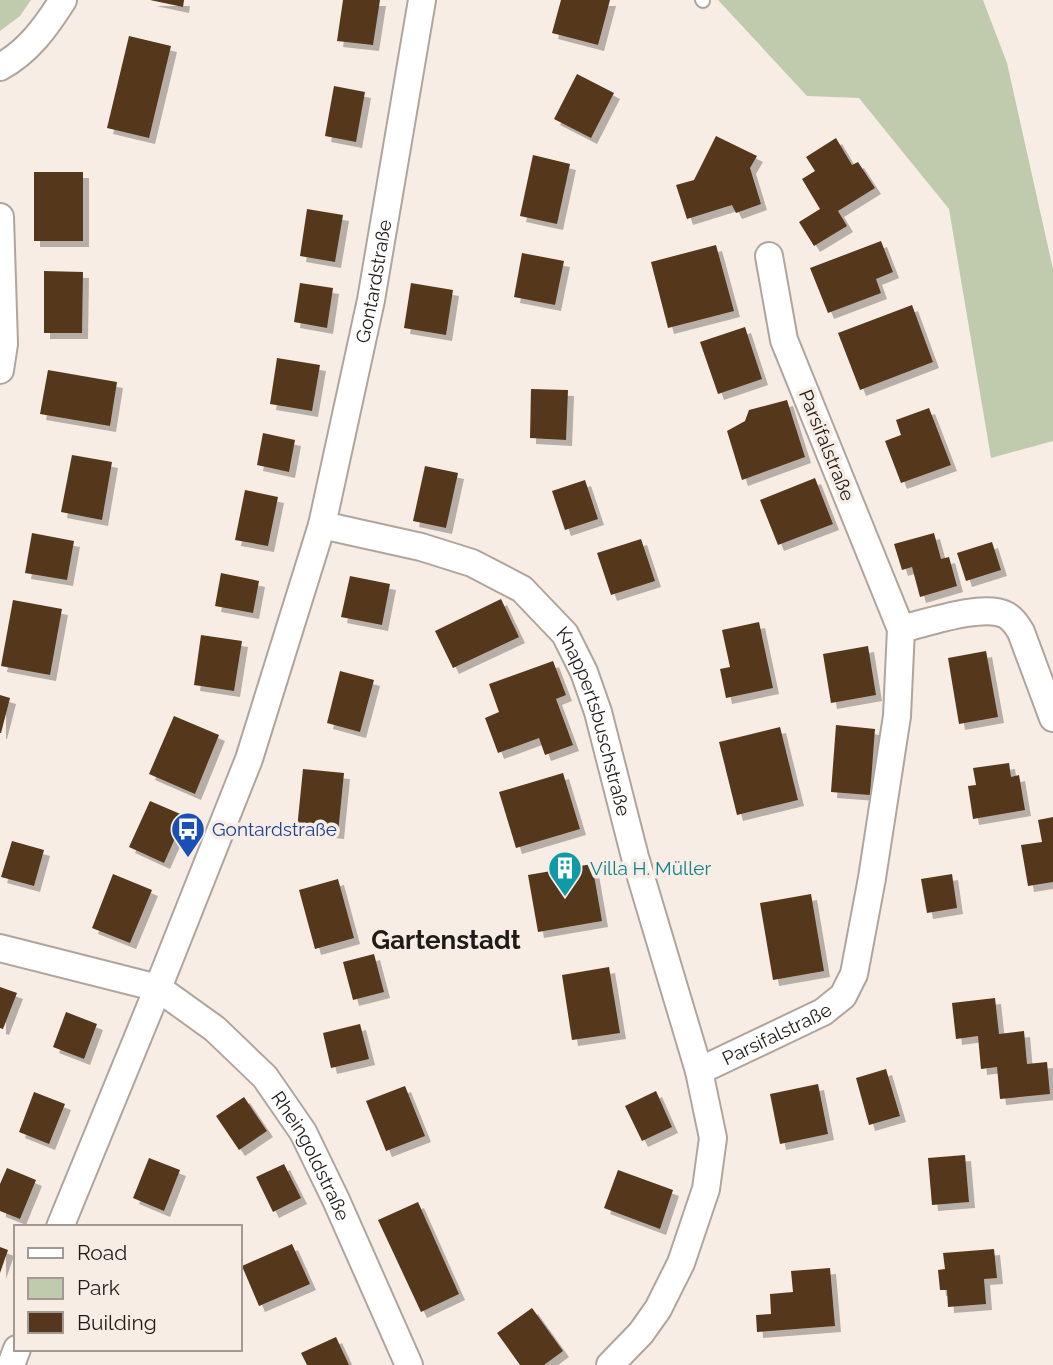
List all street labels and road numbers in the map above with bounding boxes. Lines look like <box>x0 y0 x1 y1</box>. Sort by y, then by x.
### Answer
street label: Gontardstraße <box>351 218 395 345</box>
street label: Parsifalstraße <box>795 386 859 504</box>
street label: Knappertsbuschstraße <box>552 622 635 818</box>
street label: Parsifalstraße <box>719 999 836 1069</box>
street label: Rheingoldstraße <box>267 1087 355 1224</box>

